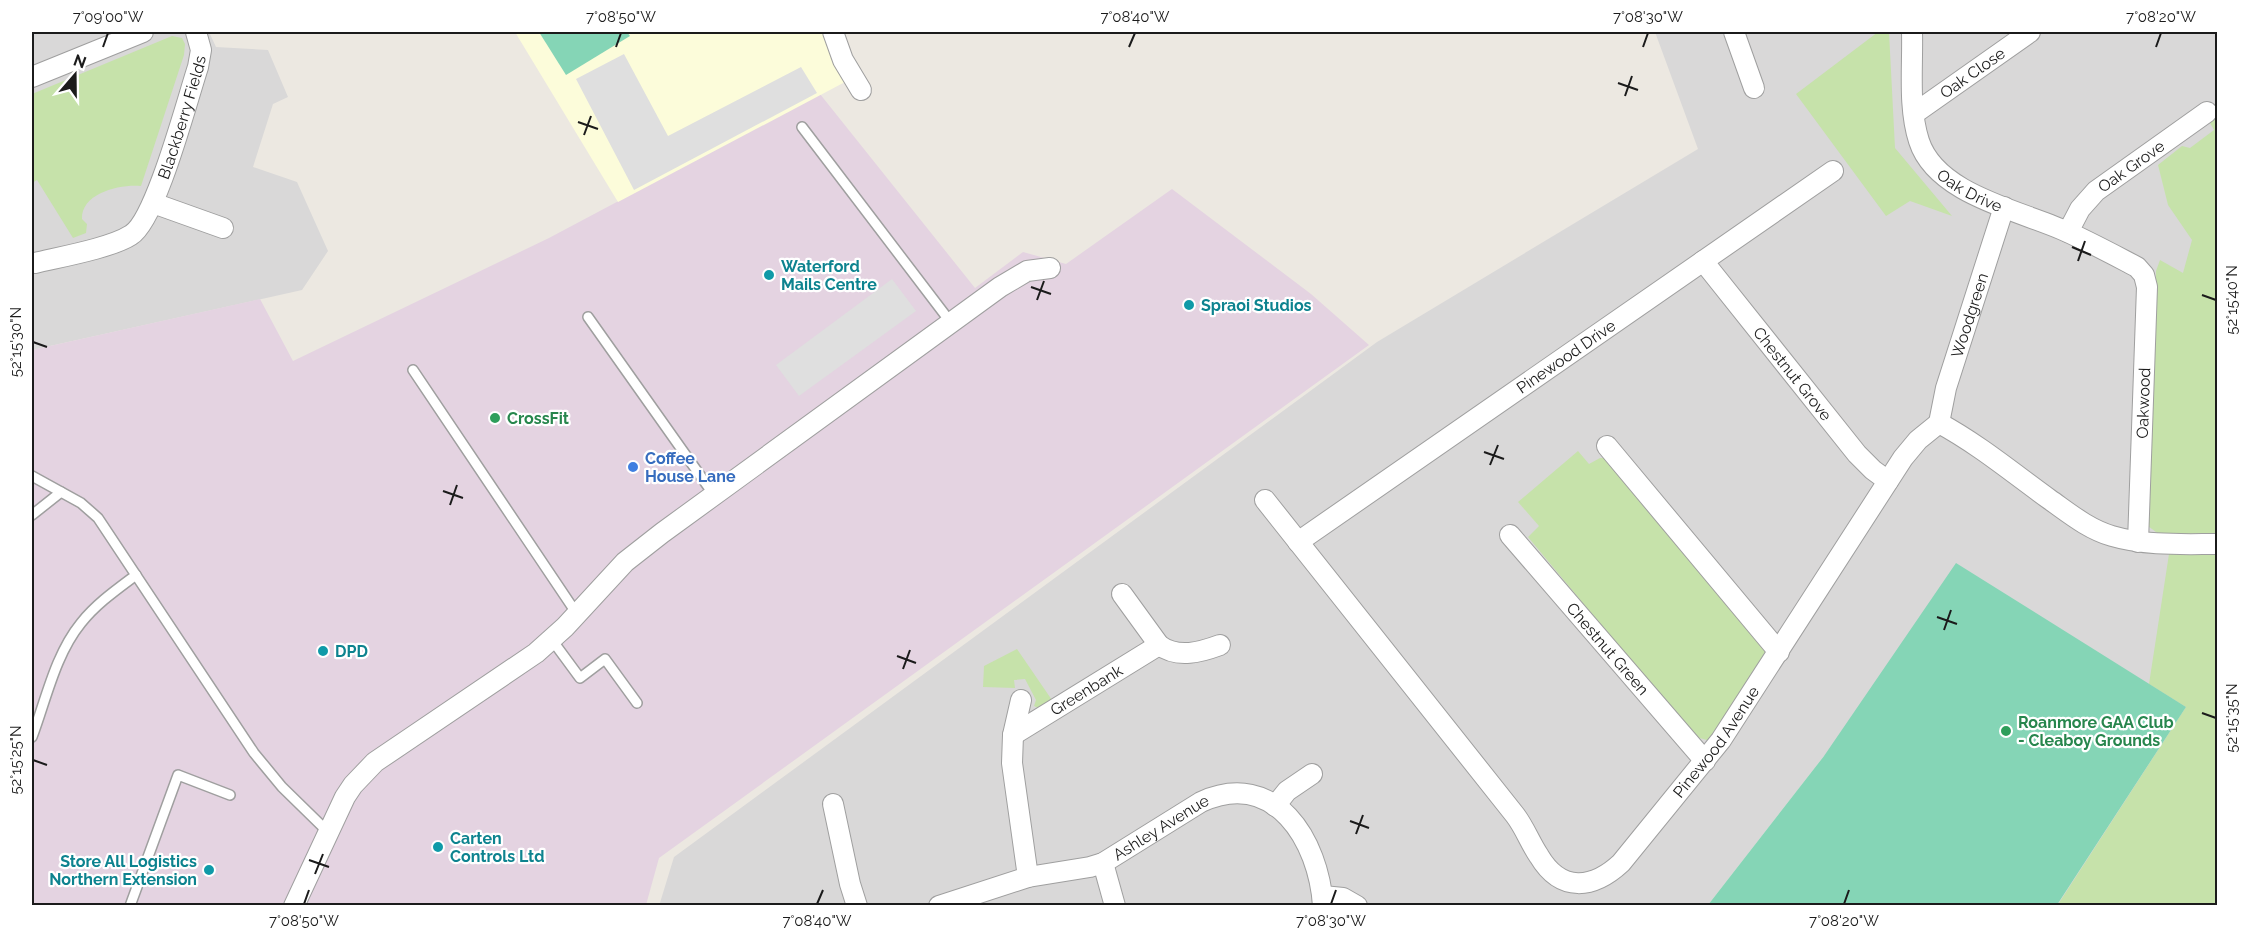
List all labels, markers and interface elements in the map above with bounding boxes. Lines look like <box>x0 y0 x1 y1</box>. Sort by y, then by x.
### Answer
text: 7°09'00"W <box>73 8 144 26</box>
text: 7°08'50"W <box>586 8 656 26</box>
text: 7°08'40"W <box>1100 8 1170 26</box>
text: 7°08'30"W <box>1613 8 1683 26</box>
text: 7°08'20"W <box>2126 8 2196 26</box>
street label: Oak Close <box>1936 44 2009 103</box>
north arrow <box>45 45 105 105</box>
text: N <box>71 50 89 72</box>
street label: Blackberry Fields <box>154 54 210 182</box>
street label: Oak Grove <box>2094 136 2168 197</box>
street label: Oak Drive <box>1933 165 2005 216</box>
place label: Waterford Mails Centre <box>781 257 877 294</box>
text: 52°15'40"N <box>2223 265 2241 335</box>
marker: Waterford Mails Centre <box>762 268 776 282</box>
street label: Woodgreen <box>1947 271 1992 360</box>
place label: Spraoi Studios <box>1201 296 1312 315</box>
marker: Spraoi Studios <box>1182 298 1196 312</box>
text: 52°15'30"N <box>7 307 25 377</box>
street label: Pinewood Drive <box>1513 316 1619 398</box>
street label: Chestnut Grove <box>1749 323 1836 425</box>
street label: Oakwood <box>2133 367 2154 439</box>
place label: CrossFit <box>507 409 569 428</box>
marker: CrossFit <box>488 411 502 425</box>
place label: Coffee House Lane <box>645 449 736 486</box>
marker: Coffee House Lane <box>626 460 640 474</box>
street label: Chestnut Green <box>1562 599 1653 699</box>
place label: DPD <box>335 642 368 661</box>
marker: DPD <box>316 644 330 658</box>
street label: Greenbank <box>1047 661 1127 720</box>
street label: Pinewood Avenue <box>1669 683 1763 802</box>
text: 52°15'35"N <box>2223 683 2241 753</box>
place label: Roanmore GAA Club - Cleaboy Grounds <box>2018 713 2174 750</box>
marker: Roanmore GAA Club - Cleaboy Grounds <box>1999 724 2013 738</box>
text: 52°15'25"N <box>7 725 25 795</box>
street label: Ashley Avenue <box>1110 791 1212 864</box>
place label: Carten Controls Ltd <box>450 829 544 866</box>
marker: Carten Controls Ltd <box>431 840 445 854</box>
place label: Store All Logistics Northern Extension <box>49 852 197 889</box>
marker: Store All Logistics Northern Extension <box>202 863 216 877</box>
text: 7°08'50"W <box>269 912 339 930</box>
text: 7°08'40"W <box>782 912 852 930</box>
text: 7°08'30"W <box>1296 912 1366 930</box>
text: 7°08'20"W <box>1809 912 1879 930</box>

